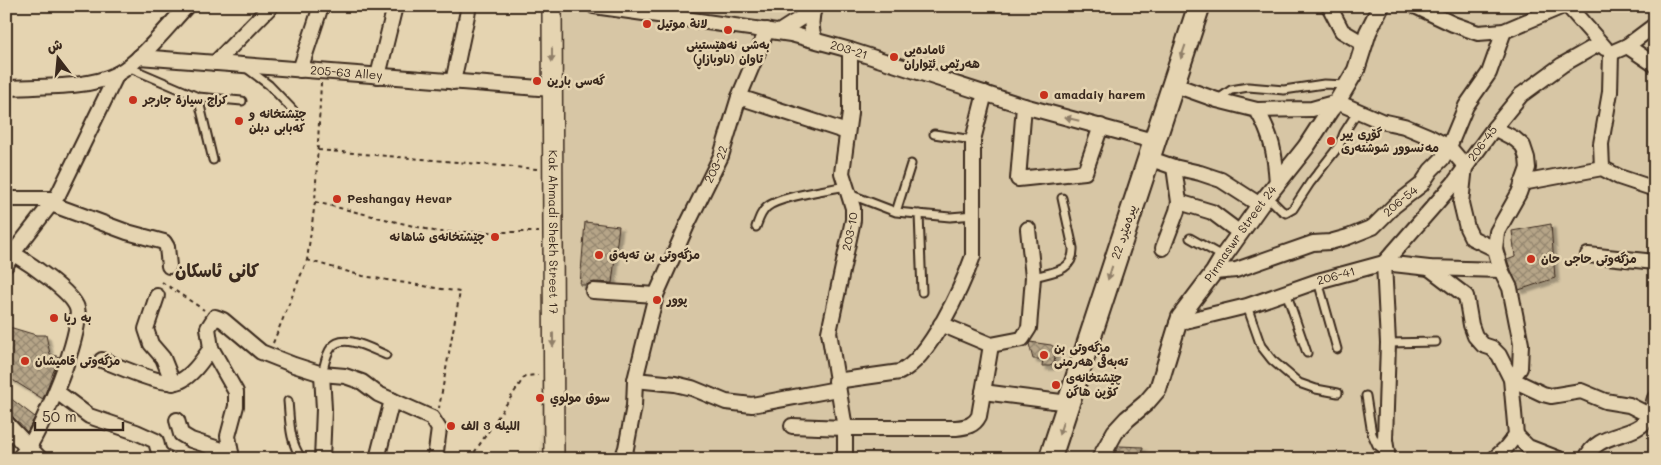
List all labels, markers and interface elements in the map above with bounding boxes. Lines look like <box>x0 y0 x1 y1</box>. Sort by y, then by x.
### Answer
place label: لانة موتيل <box>657 15 707 32</box>
marker: لانة موتيل <box>641 18 653 30</box>
marker: بەشی نەهێستینی تاوان (ناوبازاڕ) <box>722 24 734 36</box>
north arrow <box>32 32 82 82</box>
text: ش <box>44 34 64 56</box>
place label: بەشی نەهێستینی تاوان (ناوبازاڕ) <box>686 36 770 70</box>
street label: 203-21 <box>829 36 870 62</box>
place label: ئامادەیی ھەرێمی ئێواران <box>904 41 980 72</box>
one-way arrow <box>1179 45 1186 60</box>
one-way arrow <box>548 47 556 63</box>
marker: ئامادەیی ھەرێمی ئێواران <box>888 51 900 63</box>
street label: 205-63 Alley <box>310 61 383 83</box>
place label: گەسی بارین <box>547 72 606 89</box>
marker: گەسی بارین <box>531 75 543 87</box>
place label: amadaiy harem <box>1054 86 1145 102</box>
marker: amadaiy harem <box>1038 89 1050 101</box>
place label: كراج سيارة جارجر <box>142 91 228 108</box>
marker: كراج سيارة جارجر <box>127 94 139 106</box>
place label: چێشتخانە‌ و كە‌بابی دبلن <box>248 105 307 136</box>
marker: چێشتخانە‌ و كە‌بابی دبلن <box>233 115 245 127</box>
one-way arrow <box>1065 115 1080 123</box>
street label: 206-45 <box>1463 122 1500 164</box>
place label: گۆڕی پیر مەنسوور شوشتەری <box>1340 125 1439 156</box>
marker: گۆڕی پیر مەنسوور شوشتەری <box>1325 135 1337 147</box>
street label: 203-22 <box>700 144 731 185</box>
street label: Kak Ahmadi Shekh Street 17 <box>546 150 562 315</box>
street label: Pirmaswr Street 24 <box>1200 182 1280 285</box>
street label: 206-54 <box>1379 182 1421 220</box>
place label: Peshangay Hevar <box>347 190 452 206</box>
marker: Peshangay Hevar <box>331 193 343 205</box>
street label: 22 پیرەمێرد <box>1107 202 1140 261</box>
street label: 203-10 <box>838 212 860 252</box>
place label: چێشتخانەی شاهانە <box>389 228 485 245</box>
marker: چێشتخانەی شاهانە <box>489 231 501 243</box>
place label: مزگەوتی بن تەبەق <box>609 246 700 263</box>
marker: مزگەوتی بن تەبەق <box>593 249 605 261</box>
place label: مزگەوتی حاجی حان <box>1541 250 1637 267</box>
marker: مزگەوتی حاجی حان <box>1525 253 1537 265</box>
district label: کانی ئاسکان <box>175 258 259 283</box>
street label: 206-41 <box>1315 262 1357 288</box>
one-way arrow <box>1106 266 1114 281</box>
place label: پوور <box>666 291 688 308</box>
marker: پوور <box>651 294 663 306</box>
place label: به ريا <box>64 309 91 325</box>
marker: به ريا <box>48 312 60 324</box>
one-way arrow <box>549 332 557 348</box>
place label: مزگەوتی بن تەبەقی هەرمنی <box>1054 339 1128 370</box>
marker: مزگەوتی بن تەبەقی هەرمنی <box>1038 349 1050 361</box>
place label: مزگەوتی قامیشان <box>35 352 120 369</box>
marker: مزگەوتی قامیشان <box>19 355 31 367</box>
place label: چێشتخانە‌ی كۆپن ھاگن <box>1066 369 1122 400</box>
marker: چێشتخانە‌ی كۆپن ھاگن <box>1050 379 1062 391</box>
place label: سوق مولوي <box>550 389 610 407</box>
marker: سوق مولوي <box>534 392 546 404</box>
scale bar <box>35 400 122 432</box>
text: 50 m <box>42 406 77 426</box>
place label: الليله 3 الف <box>461 417 520 433</box>
marker: الليله 3 الف <box>445 420 457 432</box>
one-way arrow <box>1056 421 1064 436</box>

